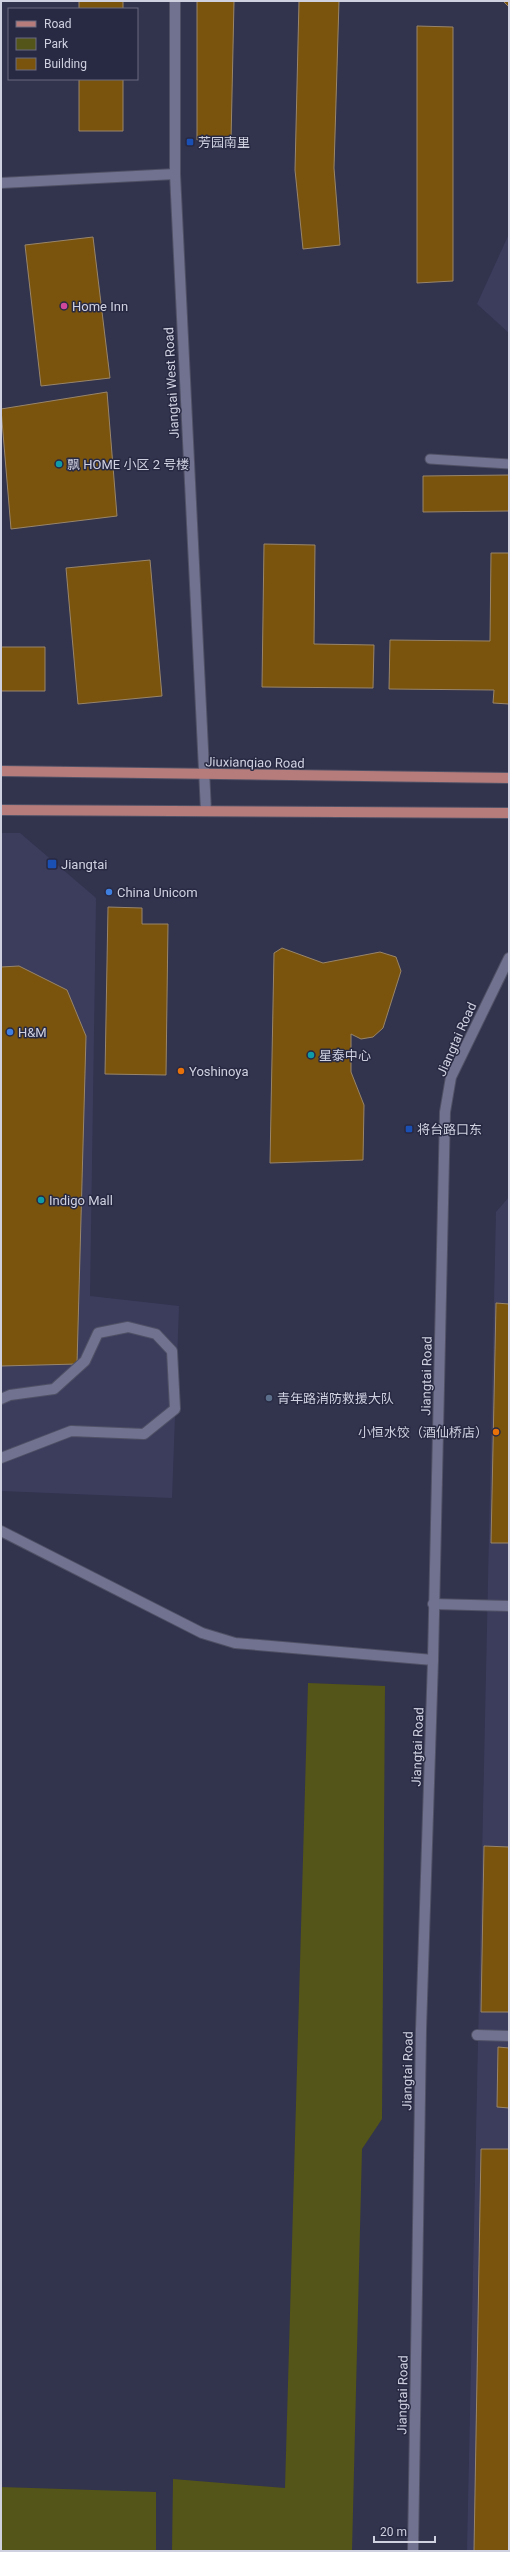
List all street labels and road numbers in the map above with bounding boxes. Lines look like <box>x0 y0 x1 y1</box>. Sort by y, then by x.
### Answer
street label: Jiangtai West Road <box>161 327 182 439</box>
street label: Jiuxianqiao Road <box>205 754 305 771</box>
street label: Jiangtai Road <box>433 1000 479 1079</box>
street label: Jiangtai Road <box>418 1336 435 1416</box>
street label: Jiangtai Road <box>409 1707 426 1787</box>
street label: Jiangtai Road <box>399 2031 416 2111</box>
street label: Jiangtai Road <box>394 2355 411 2435</box>

